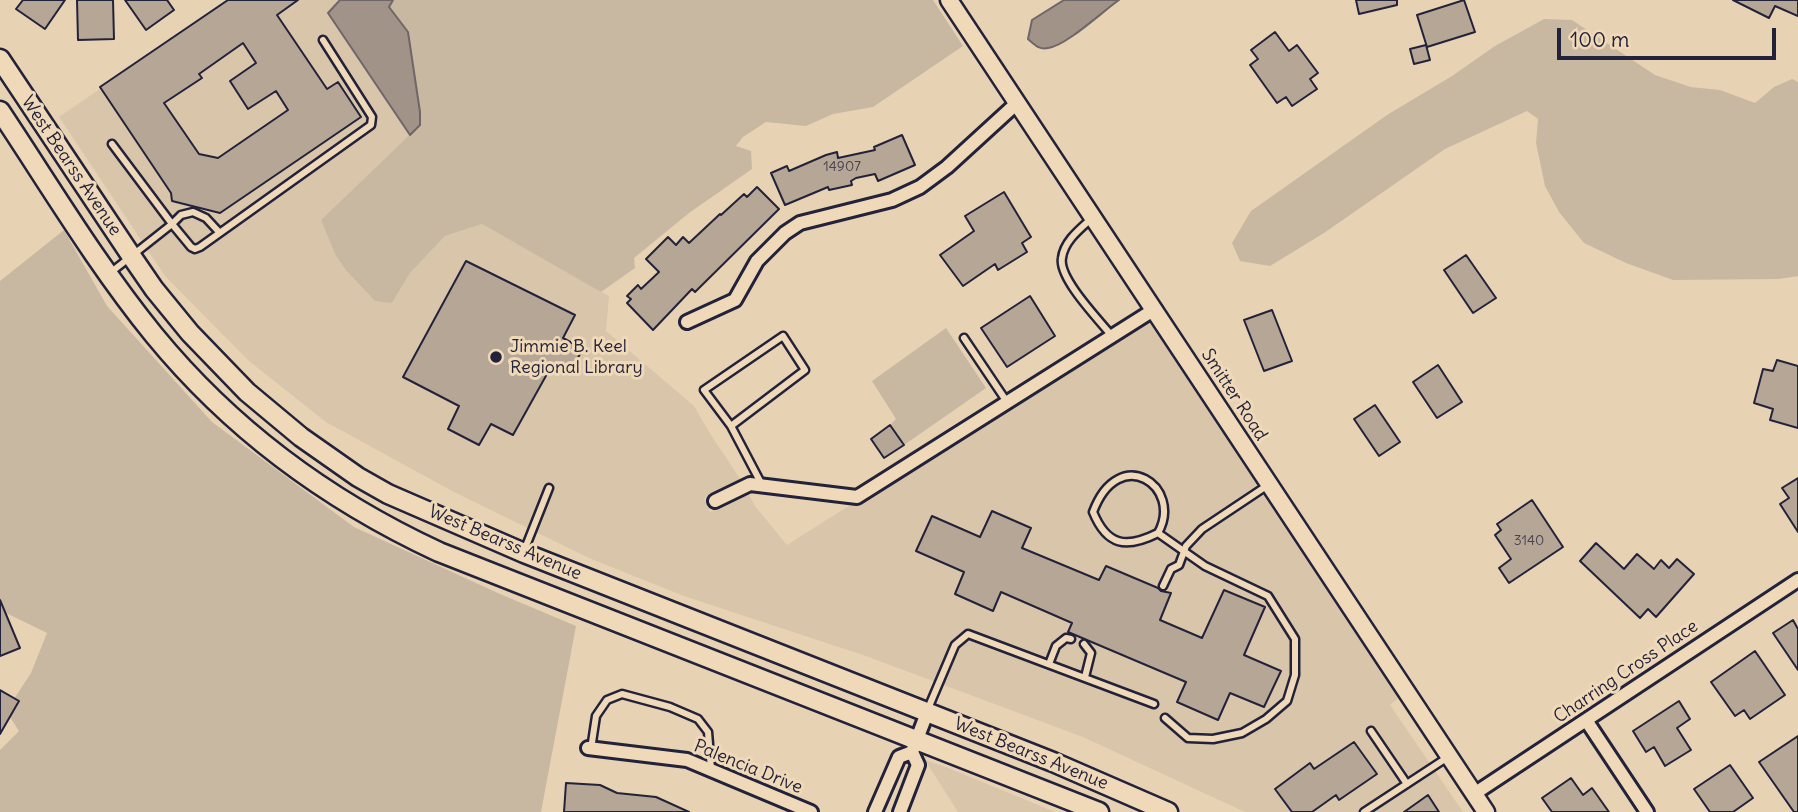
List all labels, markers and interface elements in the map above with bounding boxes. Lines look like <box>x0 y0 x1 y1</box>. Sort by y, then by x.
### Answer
scale bar <box>1560 14 1779 58</box>
text: 100 m <box>1570 26 1629 53</box>
street label: West Bearss Avenue <box>16 92 126 240</box>
house number: 14907 <box>823 159 861 175</box>
place label: Jimmie B. Keel Regional Library <box>510 336 643 378</box>
street label: Smitter Road <box>1196 345 1272 445</box>
marker: Jimmie B. Keel Regional Library <box>488 349 504 365</box>
street label: West Bearss Avenue <box>425 501 585 585</box>
house number: 3140 <box>1514 533 1544 549</box>
street label: Charring Cross Place <box>1550 616 1702 728</box>
street label: West Bearss Avenue <box>951 713 1111 795</box>
street label: Palencia Drive <box>691 735 805 799</box>

